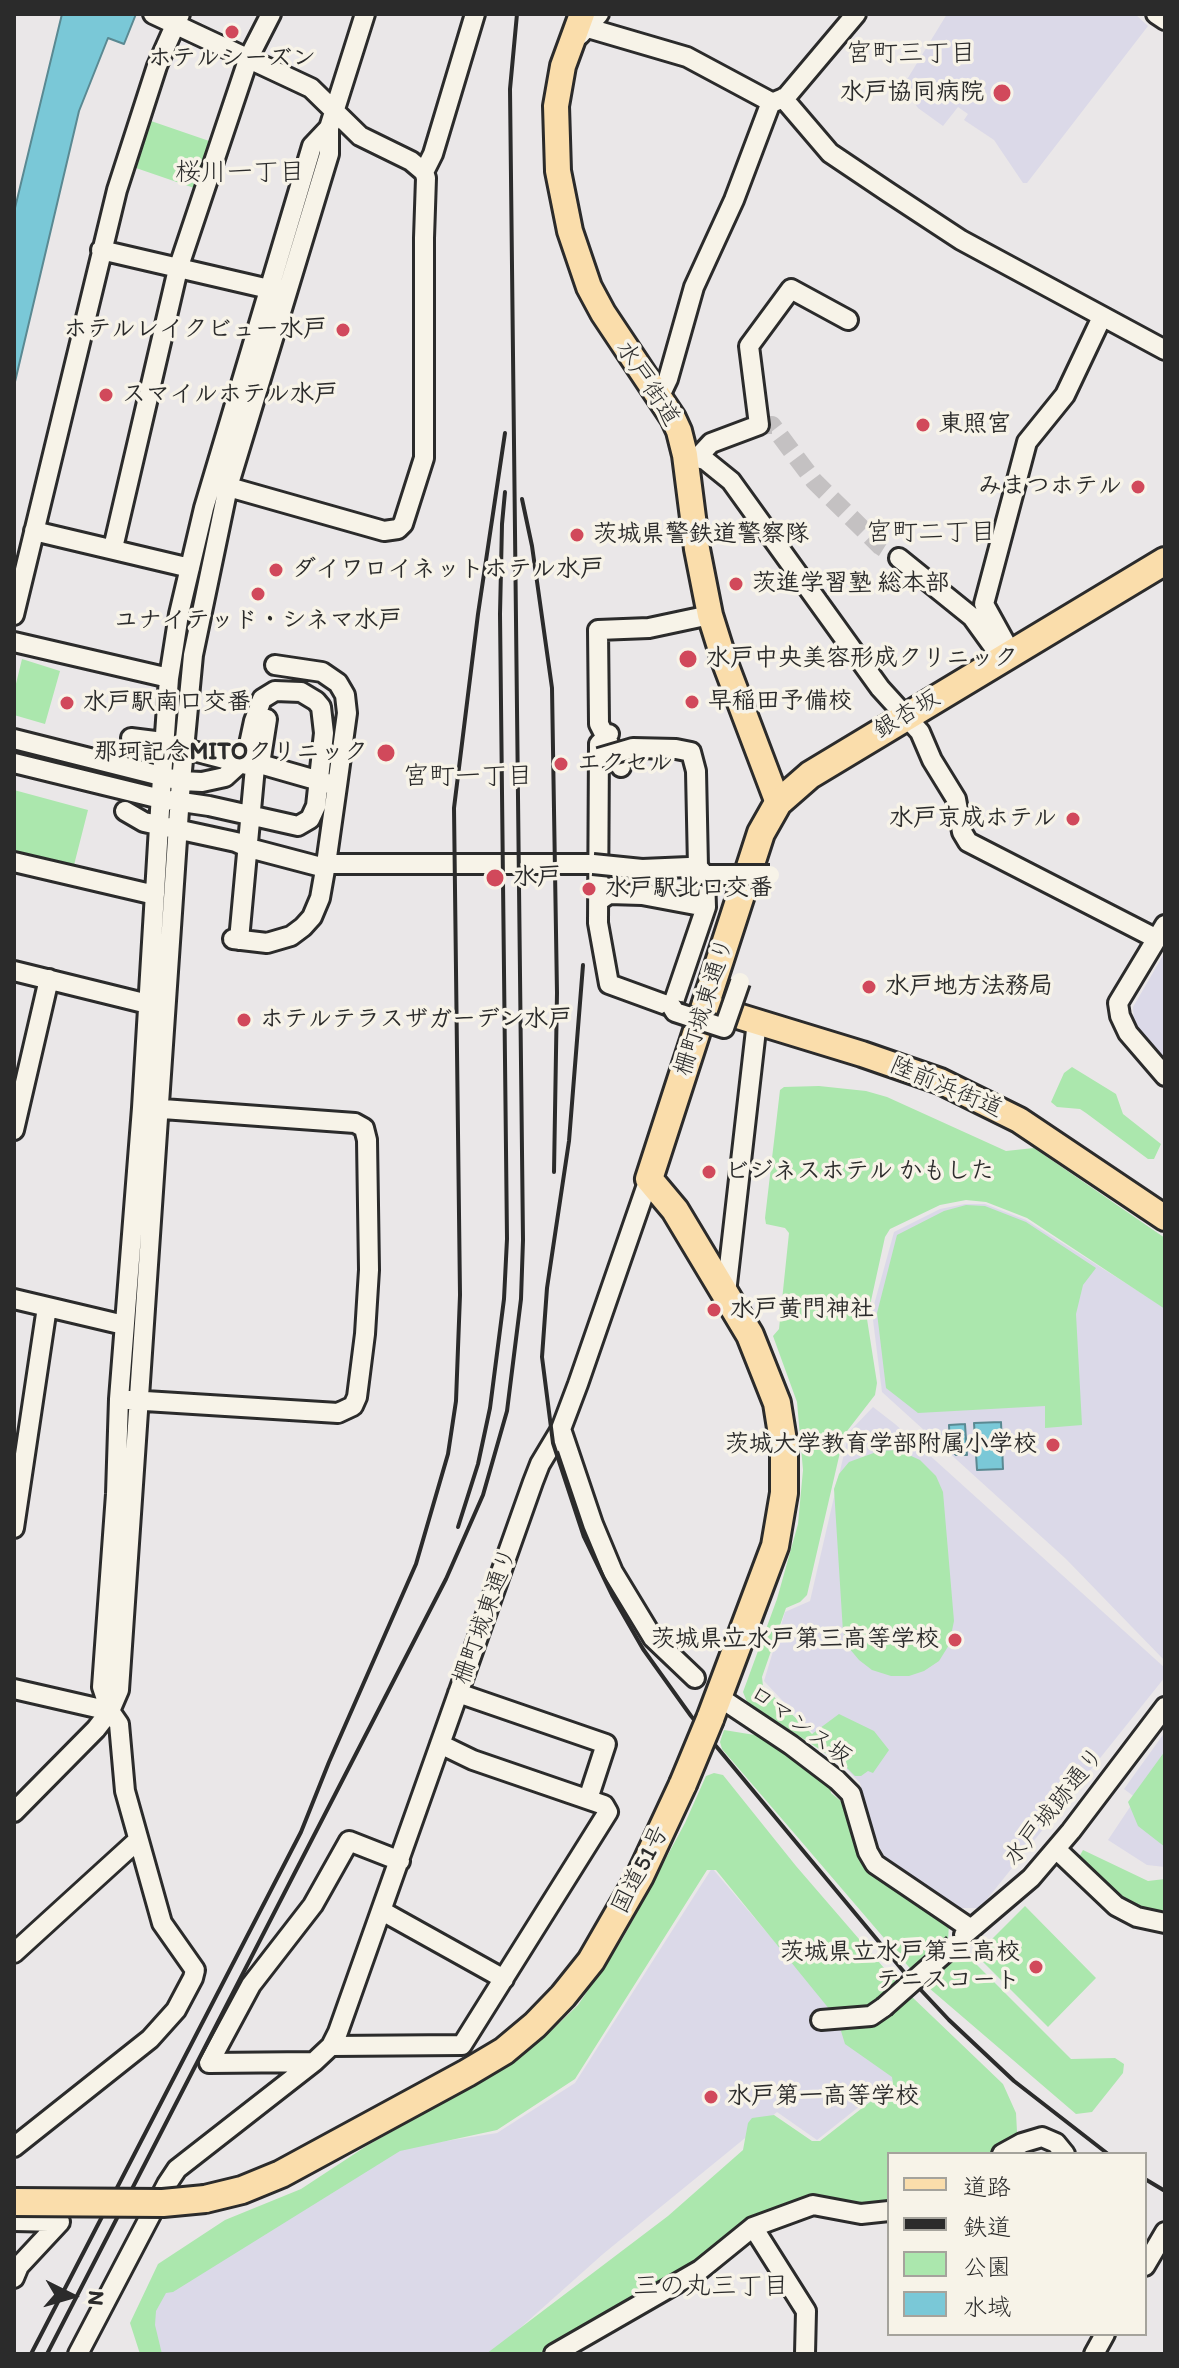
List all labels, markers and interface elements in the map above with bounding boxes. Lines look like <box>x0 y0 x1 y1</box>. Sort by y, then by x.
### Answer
marker: ホテルシーズン <box>223 23 241 41</box>
district label: 宮町三丁目 <box>846 38 976 70</box>
place label: ホテルシーズン <box>148 45 316 73</box>
place label: 水戸協同病院 <box>840 79 984 107</box>
marker: 水戸協同病院 <box>991 82 1013 104</box>
district label: 桜川一丁目 <box>175 157 305 189</box>
place label: ホテルレイクビュー水戸 <box>63 316 327 344</box>
marker: ホテルレイクビュー水戸 <box>334 321 352 339</box>
street label: 水戸街道 <box>609 336 685 432</box>
place label: スマイルホテル水戸 <box>122 381 338 409</box>
marker: スマイルホテル水戸 <box>97 386 115 404</box>
place label: 東照宮 <box>939 411 1011 439</box>
marker: 東照宮 <box>914 416 932 434</box>
place label: みまつホテル <box>978 473 1122 501</box>
marker: みまつホテル <box>1129 478 1147 496</box>
district label: 宮町二丁目 <box>866 517 996 549</box>
place label: 茨城県警鉄道警察隊 <box>593 521 809 549</box>
marker: 茨城県警鉄道警察隊 <box>568 526 586 544</box>
place label: ダイワロイネットホテル水戸 <box>292 556 604 584</box>
marker: ダイワロイネットホテル水戸 <box>267 561 285 579</box>
place label: 茨進学習塾 総本部 <box>752 570 949 598</box>
marker: 茨進学習塾 総本部 <box>727 575 745 593</box>
marker: ユナイテッド・シネマ水戸 <box>249 585 267 603</box>
place label: ユナイテッド・シネマ水戸 <box>114 607 402 635</box>
place label: 水戸中央美容形成クリニック <box>706 645 1018 673</box>
marker: 水戸中央美容形成クリニック <box>677 648 699 670</box>
street label: 銀杏坂 <box>869 684 945 746</box>
place label: 早稲田予備校 <box>708 688 852 716</box>
place label: 水戸駅南口交番 <box>83 689 251 717</box>
marker: 早稲田予備校 <box>683 693 701 711</box>
marker: 水戸駅南口交番 <box>58 694 76 712</box>
place label: 那珂記念MITOクリニック <box>93 739 368 767</box>
marker: 那珂記念MITOクリニック <box>375 742 397 764</box>
place label: エクセル <box>577 750 673 778</box>
marker: エクセル <box>552 755 570 773</box>
district label: 宮町一丁目 <box>403 761 533 793</box>
place label: 水戸京成ホテル <box>889 805 1057 833</box>
marker: 水戸京成ホテル <box>1064 810 1082 828</box>
place label: 水戸 <box>513 864 561 892</box>
marker: 水戸 <box>484 867 506 889</box>
place label: 水戸駅北口交番 <box>605 875 773 903</box>
marker: 水戸駅北口交番 <box>580 880 598 898</box>
street label: 柵町城東通り <box>669 934 741 1080</box>
place label: 水戸地方法務局 <box>885 973 1053 1001</box>
marker: 水戸地方法務局 <box>860 978 878 996</box>
place label: ホテルテラスザガーデン水戸 <box>260 1006 572 1034</box>
marker: ホテルテラスザガーデン水戸 <box>235 1011 253 1029</box>
street label: 陸前浜街道 <box>885 1051 1007 1125</box>
place label: ビジネスホテル かもした <box>725 1158 994 1186</box>
marker: ビジネスホテル かもした <box>700 1163 718 1181</box>
place label: 水戸黄門神社 <box>730 1296 874 1324</box>
marker: 水戸黄門神社 <box>705 1301 723 1319</box>
place label: 茨城大学教育学部附属小学校 <box>725 1431 1037 1459</box>
marker: 茨城大学教育学部附属小学校 <box>1044 1436 1062 1454</box>
street label: 柵町城東通り <box>448 1543 524 1689</box>
place label: 茨城県立水戸第三高等学校 <box>651 1626 939 1654</box>
marker: 茨城県立水戸第三高等学校 <box>946 1631 964 1649</box>
street label: ロマンス坂 <box>743 1679 857 1773</box>
street label: 水戸城跡通り <box>998 1742 1112 1872</box>
street label: 国道51号 <box>606 1821 676 1919</box>
place label: 茨城県立水戸第三高校 テニスコート <box>780 1939 1020 1995</box>
marker: 茨城県立水戸第三高校 テニスコート <box>1027 1958 1045 1976</box>
place label: 水戸第一高等学校 <box>727 2083 919 2111</box>
marker: 水戸第一高等学校 <box>702 2088 720 2106</box>
legend <box>887 2152 1147 2336</box>
text: 道路 <box>963 2172 1011 2201</box>
text: 鉄道 <box>963 2212 1011 2241</box>
text: 公園 <box>963 2252 1011 2281</box>
north arrow <box>32 2256 112 2336</box>
district label: 三の丸三丁目 <box>633 2271 789 2303</box>
text: N <box>82 2290 111 2307</box>
text: 水域 <box>963 2292 1011 2321</box>

